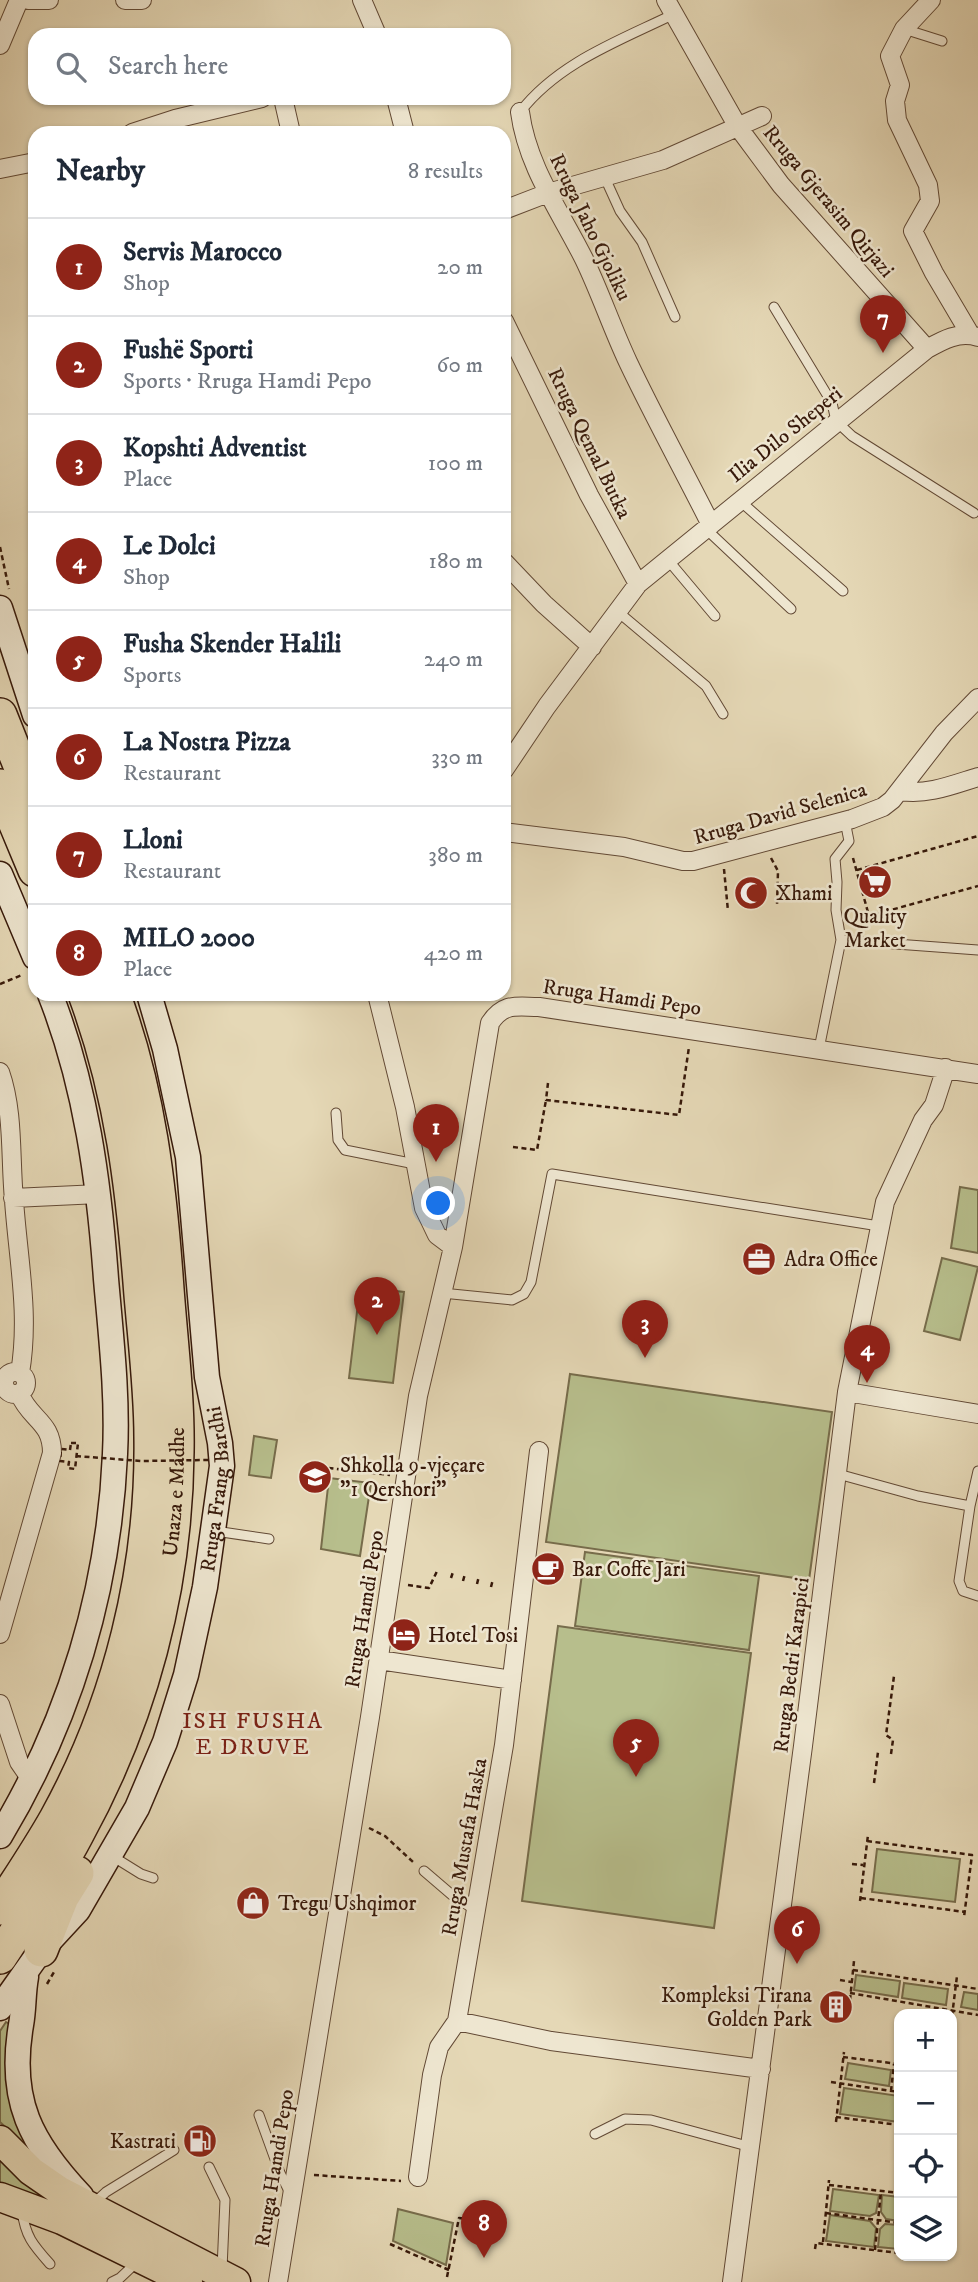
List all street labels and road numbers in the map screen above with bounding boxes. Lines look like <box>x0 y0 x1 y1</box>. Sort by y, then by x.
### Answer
street label: Rruga Gjerasim Qirjazi <box>757 120 899 283</box>
street label: Rruga Jaho Gjoliku <box>543 150 637 305</box>
street label: Rruga Qemal Butka <box>541 364 637 523</box>
street label: Ilia Dilo Sheperi <box>723 381 848 489</box>
street label: Rruga David Selenica <box>691 777 870 851</box>
street label: Rruga Hamdi Pepo <box>541 974 703 1022</box>
street label: Rruga Frang Bardhi <box>195 1404 236 1574</box>
street label: Unaza e Madhe <box>157 1427 191 1558</box>
street label: Rruga Hamdi Pepo <box>340 1528 390 1690</box>
street label: Rruga Bedri Karapici <box>768 1576 816 1754</box>
street label: Rruga Mustafa Haska <box>437 1756 493 1938</box>
street label: Rruga Hamdi Pepo <box>250 2087 300 2249</box>

